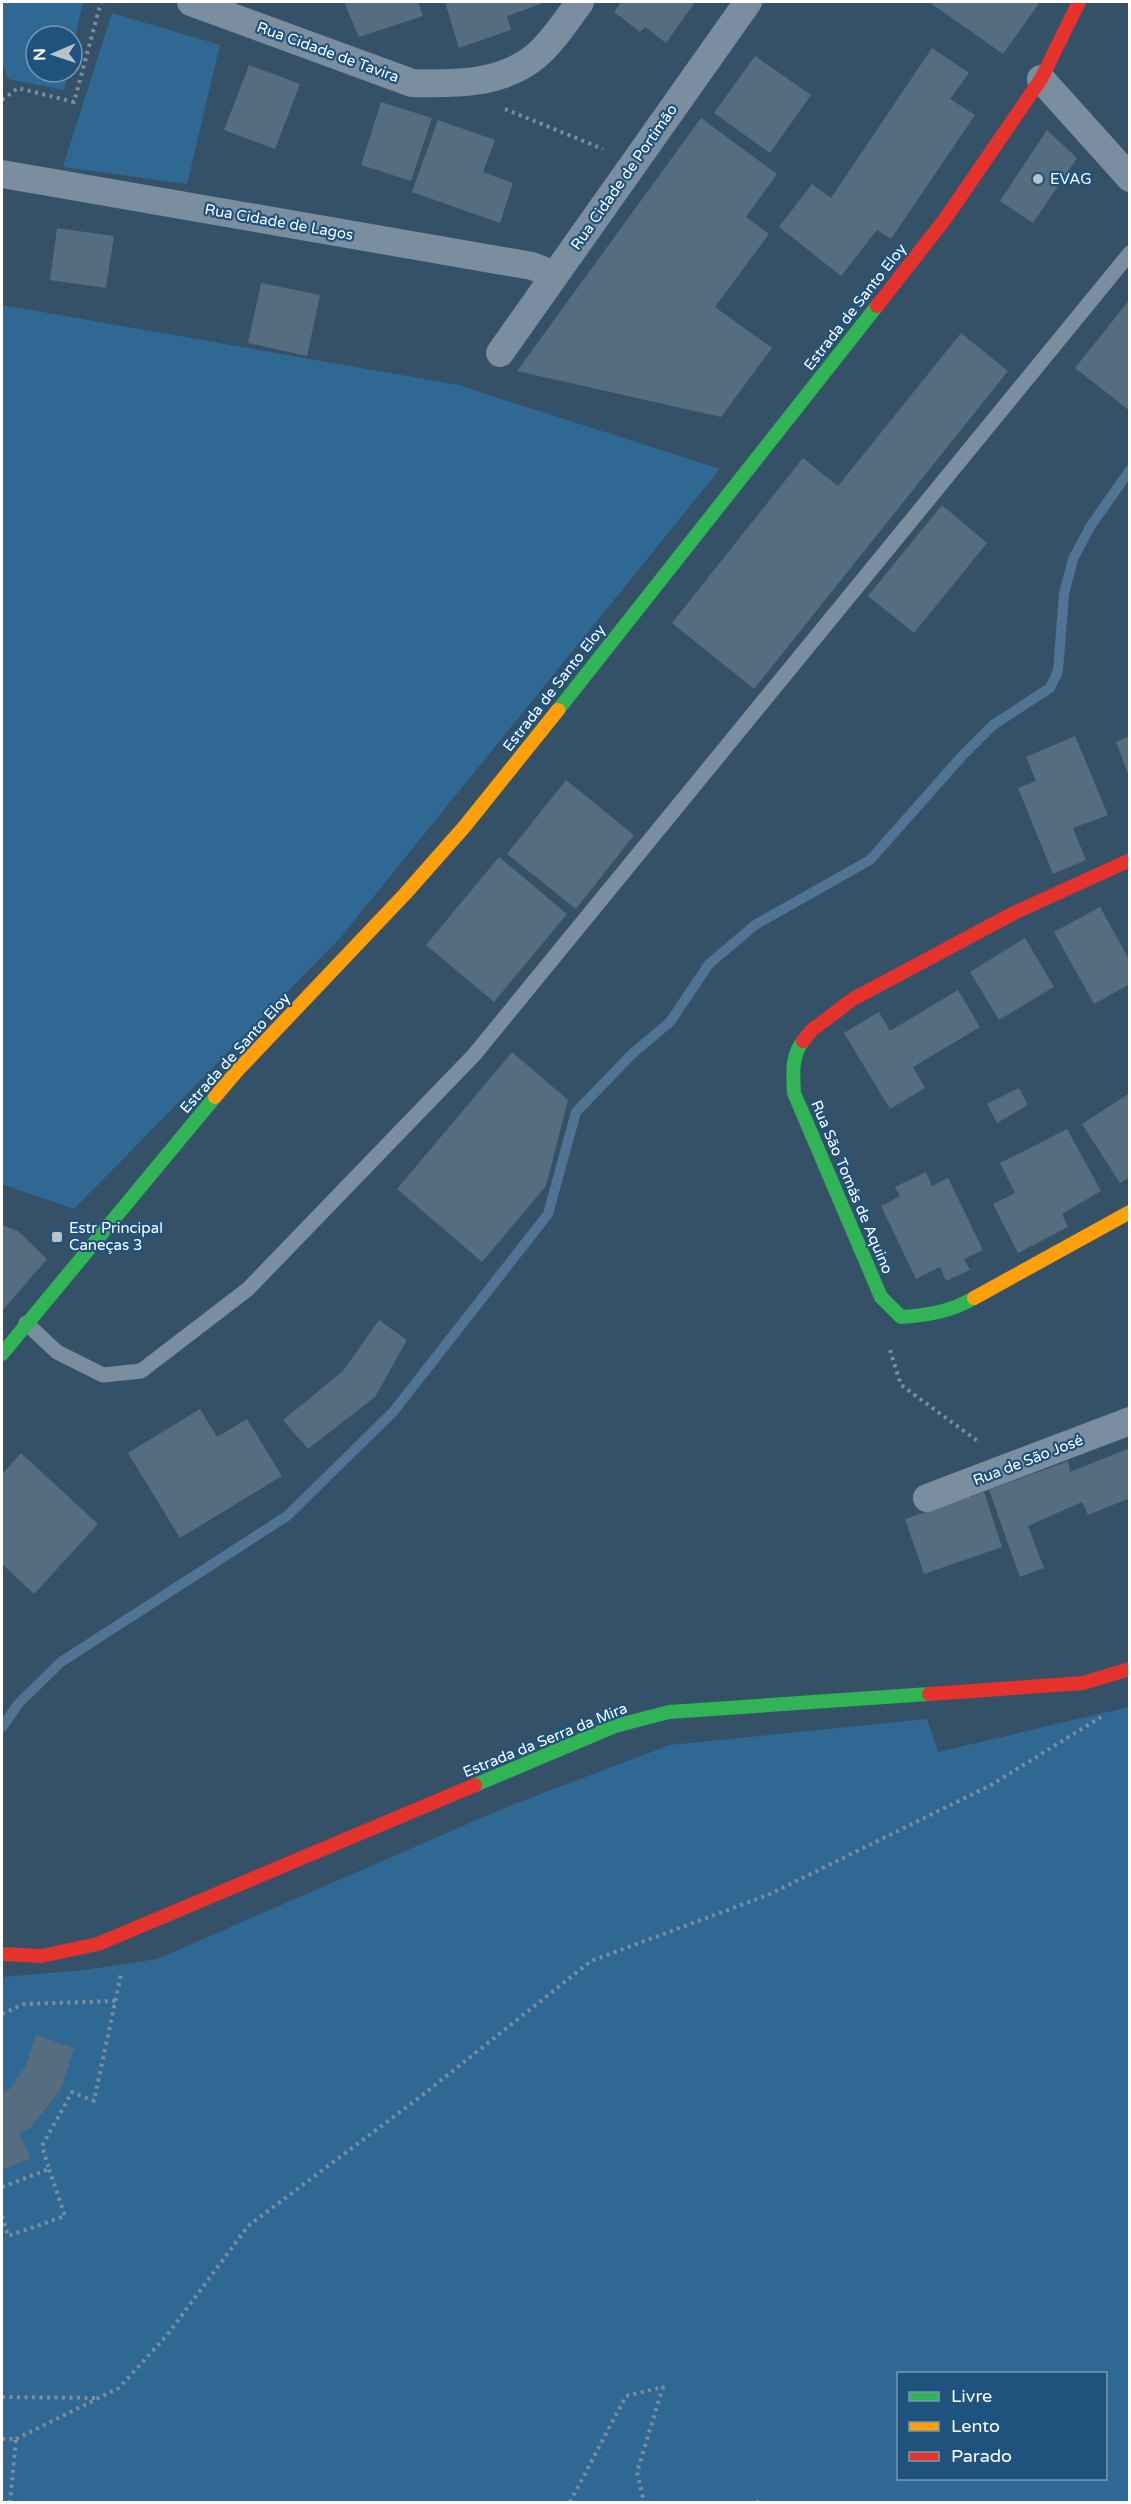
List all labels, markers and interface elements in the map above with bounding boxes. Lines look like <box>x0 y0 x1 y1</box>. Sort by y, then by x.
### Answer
street label: Rua Cidade de Tavira <box>254 18 402 86</box>
north arrow <box>24 24 84 84</box>
text: N <box>30 48 50 61</box>
street label: Rua Cidade de Portimão <box>567 101 681 253</box>
place label: EVAG <box>1050 170 1092 188</box>
marker: EVAG <box>1031 172 1045 186</box>
street label: Rua Cidade de Lagos <box>203 200 355 244</box>
street label: Estrada de Santo Eloy <box>800 240 910 374</box>
street label: Estrada de Santo Eloy <box>499 621 609 755</box>
street label: Estrada de Santo Eloy <box>176 989 294 1117</box>
street label: Rua São Tomás de Aquino <box>807 1097 897 1277</box>
place label: Estr Principal Caneças 3 <box>69 1219 163 1254</box>
marker: Estr Principal Caneças 3 <box>50 1230 64 1244</box>
street label: Rua de São José <box>970 1431 1086 1489</box>
street label: Estrada da Serra da Mira <box>460 1699 630 1781</box>
legend <box>897 2372 1107 2480</box>
text: Livre <box>951 2385 992 2407</box>
text: Lento <box>951 2415 1000 2437</box>
text: Parado <box>951 2445 1012 2467</box>

